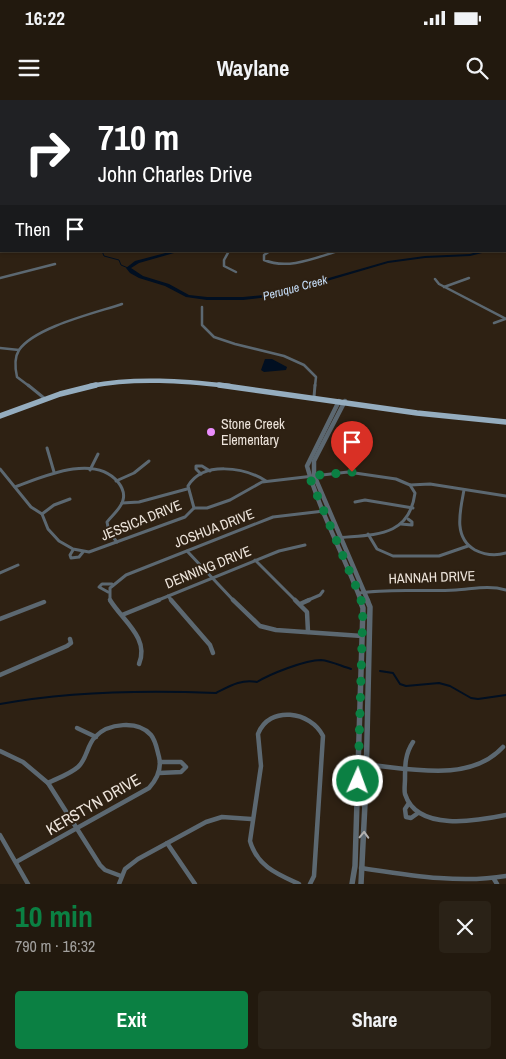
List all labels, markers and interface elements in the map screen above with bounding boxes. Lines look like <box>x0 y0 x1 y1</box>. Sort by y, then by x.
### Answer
text: 16:22 <box>25 5 65 31</box>
text: Waylane <box>217 53 289 83</box>
icon: menu <box>15 54 43 82</box>
icon: search <box>463 54 491 82</box>
text: 710 m <box>98 114 179 161</box>
icon: right <box>15 120 80 185</box>
text: John Charles Drive <box>98 159 252 189</box>
icon: arrive <box>61 215 89 243</box>
text: Then <box>15 216 51 242</box>
water label: Peruque Creek <box>261 271 330 304</box>
place label: Stone Creek Elementary <box>221 415 285 449</box>
pin <box>331 421 373 472</box>
marker: Stone Creek Elementary <box>205 426 217 438</box>
icon: arrive <box>338 428 366 456</box>
street label: JESSICA DRIVE <box>98 496 184 544</box>
street label: JOSHUA DRIVE <box>171 505 257 551</box>
street label: DENNING DRIVE <box>162 542 254 592</box>
street label: HANNAH DRIVE <box>388 566 476 588</box>
position arrow <box>331 754 383 806</box>
street label: KERSTYN DRIVE <box>42 768 144 840</box>
one-way arrow <box>359 831 369 839</box>
text: 10 min <box>15 896 93 936</box>
button: close <box>439 901 491 953</box>
text: 790 m · 16:32 <box>15 935 95 957</box>
button: Exit <box>15 991 248 1049</box>
button: Share <box>258 991 491 1049</box>

